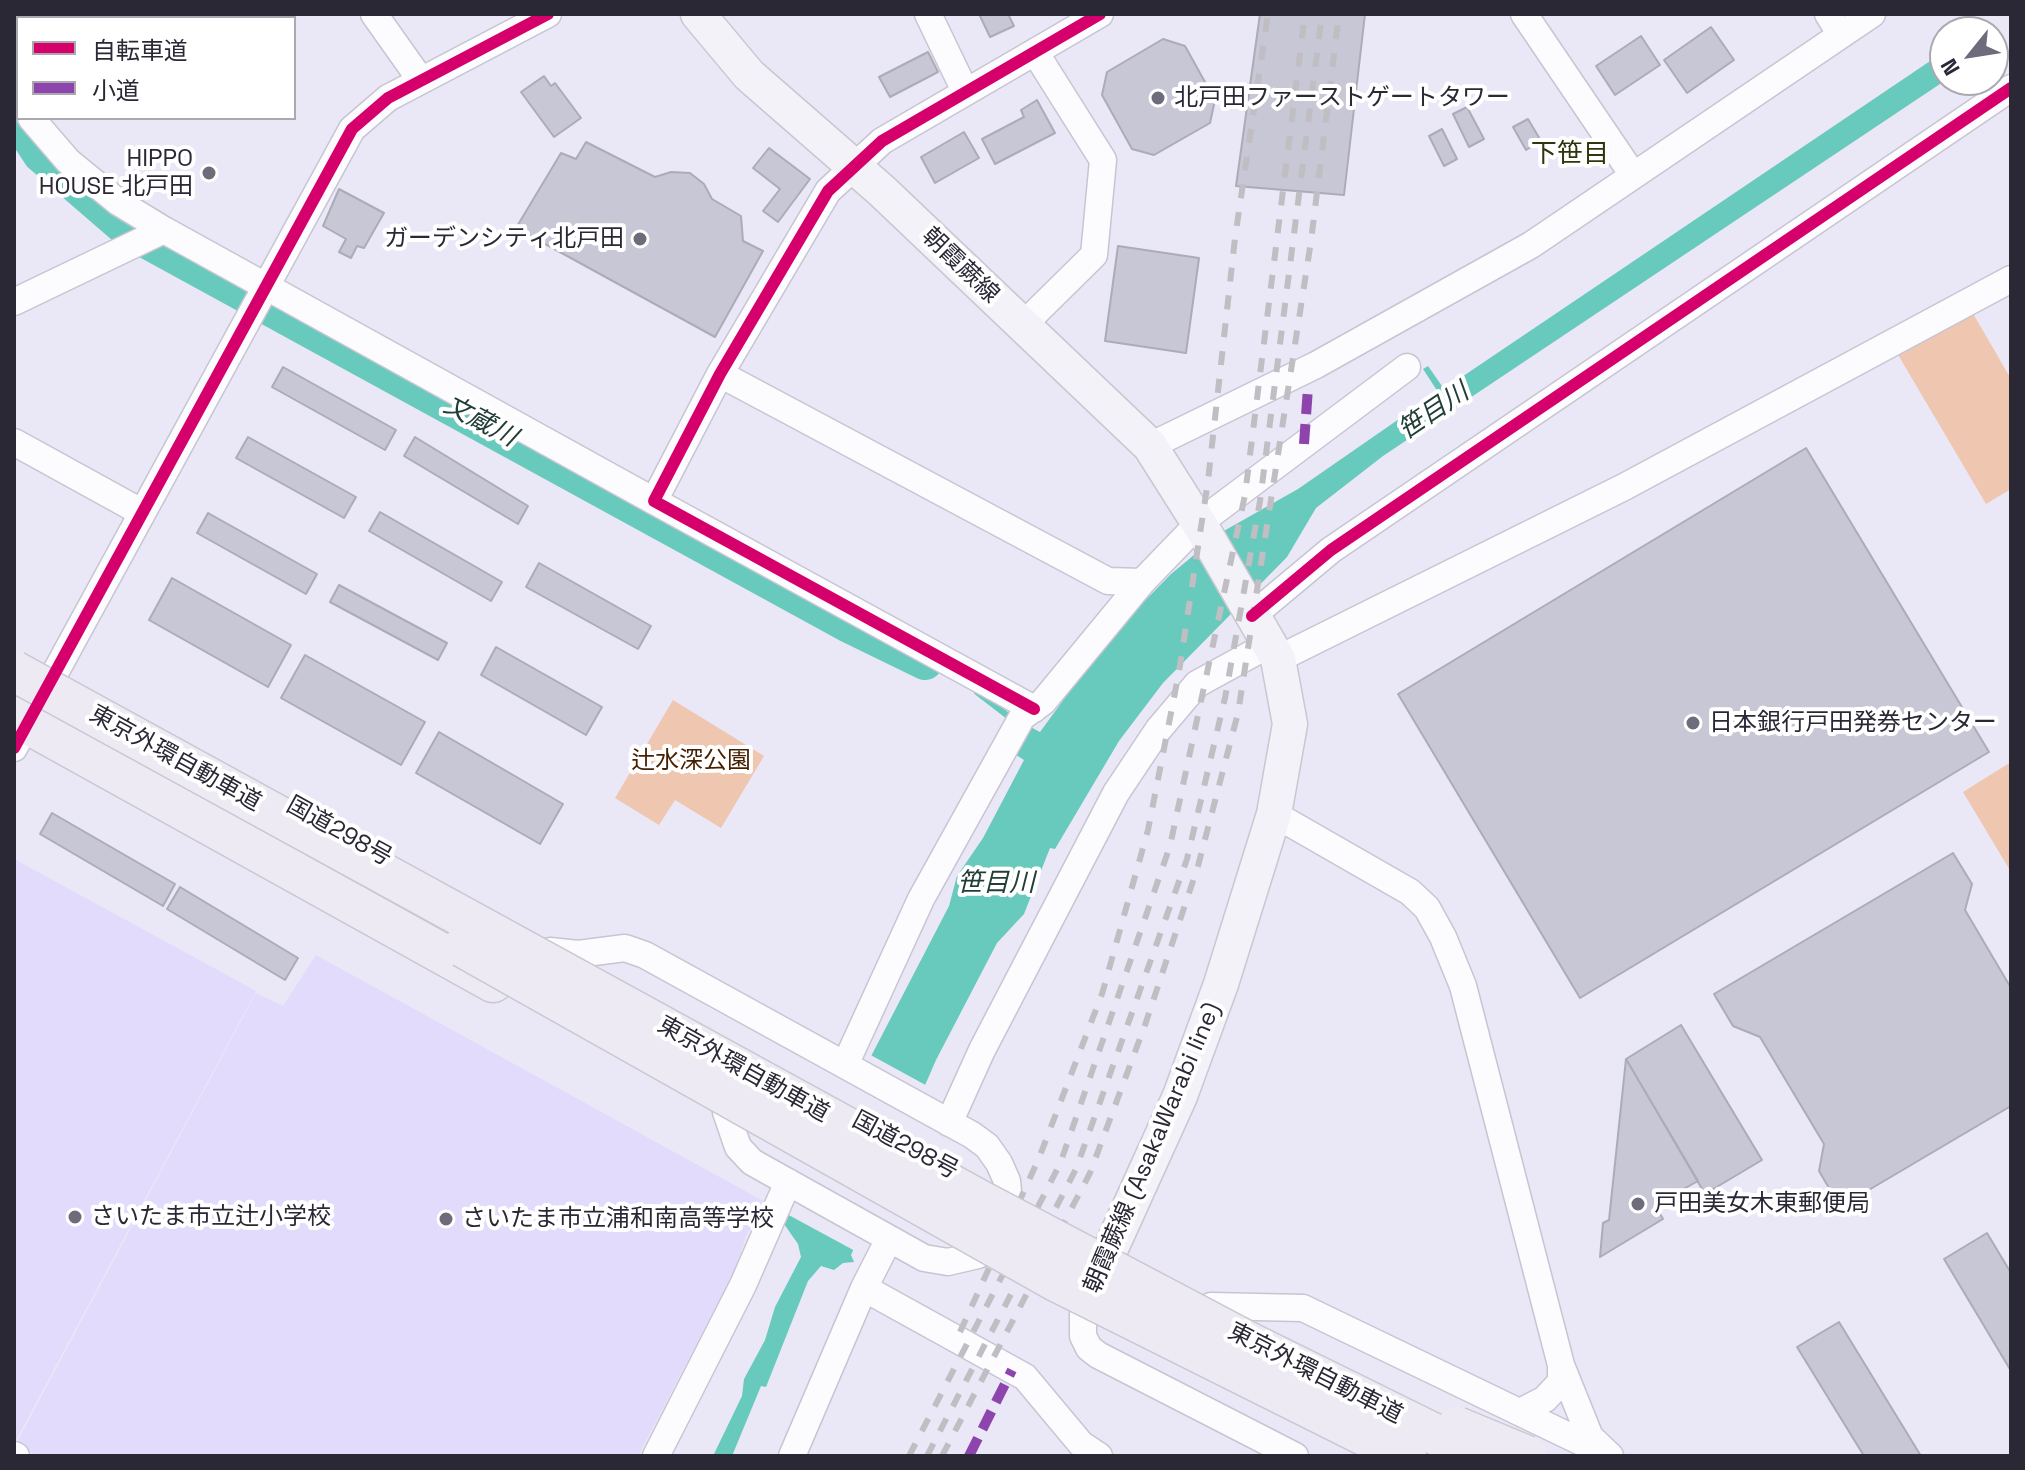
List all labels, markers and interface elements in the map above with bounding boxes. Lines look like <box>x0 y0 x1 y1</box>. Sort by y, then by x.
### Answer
legend <box>16 16 296 120</box>
north arrow <box>1929 16 2009 96</box>
text: 自転車道 <box>92 35 188 66</box>
text: N <box>1934 54 1966 80</box>
text: 小道 <box>92 75 140 106</box>
place label: 北戸田ファーストゲートタワー <box>1174 84 1510 112</box>
marker: 北戸田ファーストゲートタワー <box>1149 89 1167 107</box>
district label: 下笹目 <box>1531 139 1609 171</box>
place label: HIPPO HOUSE 北戸田 <box>39 145 193 201</box>
marker: HIPPO HOUSE 北戸田 <box>200 164 218 182</box>
street label: 朝霞蕨線 <box>915 222 1005 310</box>
place label: ガーデンシティ北戸田 <box>384 225 624 253</box>
marker: ガーデンシティ北戸田 <box>631 230 649 248</box>
water label: 笹目川 <box>1393 377 1475 447</box>
water label: 文蔵川 <box>438 390 522 454</box>
street label: 東京外環自動車道 <box>84 700 266 818</box>
place label: 日本銀行戸田発券センター <box>1709 709 1997 737</box>
marker: 日本銀行戸田発券センター <box>1684 714 1702 732</box>
park label: 辻水深公園 <box>631 747 751 775</box>
street label: 国道298号 <box>281 791 397 873</box>
water label: 笹目川 <box>957 868 1035 900</box>
street label: 朝霞蕨線 (AsakaWarabi line) <box>1079 998 1227 1298</box>
street label: 東京外環自動車道 <box>652 1011 834 1129</box>
street label: 国道298号 <box>847 1106 963 1186</box>
place label: 戸田美女木東郵便局 <box>1654 1190 1870 1218</box>
marker: 戸田美女木東郵便局 <box>1629 1195 1647 1213</box>
place label: さいたま市立辻小学校 <box>91 1203 331 1231</box>
place label: さいたま市立浦和南高等学校 <box>462 1205 774 1233</box>
marker: さいたま市立辻小学校 <box>66 1208 84 1226</box>
marker: さいたま市立浦和南高等学校 <box>437 1210 455 1228</box>
street label: 東京外環自動車道 <box>1223 1318 1407 1430</box>

